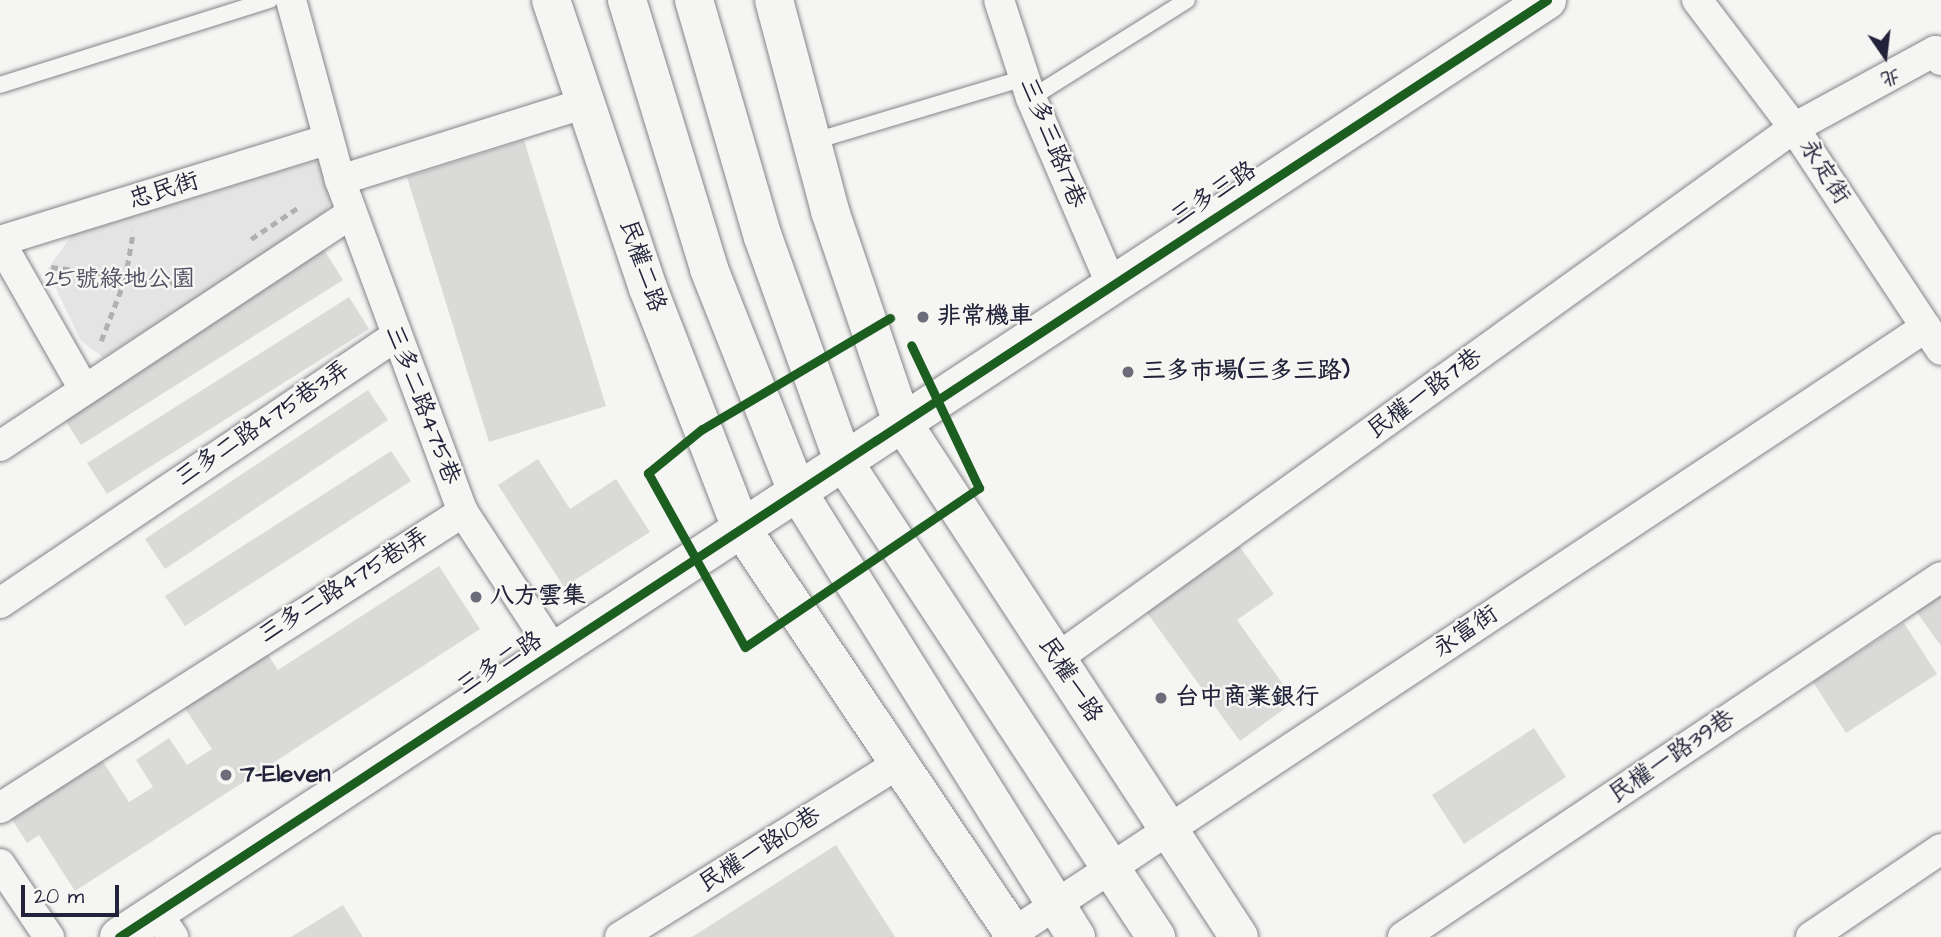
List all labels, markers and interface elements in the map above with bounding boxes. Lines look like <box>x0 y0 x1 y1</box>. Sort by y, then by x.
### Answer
north arrow <box>1850 21 1920 91</box>
text: 北 <box>1878 61 1903 92</box>
street label: 三多三路17巷 <box>1013 74 1091 212</box>
street label: 永定街 <box>1792 134 1856 210</box>
street label: 三多三路 <box>1166 156 1262 232</box>
street label: 忠民街 <box>125 167 203 215</box>
street label: 民權二路 <box>613 216 671 316</box>
park label: 25號綠地公園 <box>45 266 195 294</box>
place label: 非常機車 <box>937 303 1033 331</box>
marker: 非常機車 <box>915 309 931 325</box>
street label: 三多二路475巷 <box>378 321 466 489</box>
street label: 民權一路7巷 <box>1362 343 1488 445</box>
street label: 三多二路475巷3弄 <box>170 355 356 493</box>
place label: 三多市場(三多三路) <box>1142 358 1350 386</box>
marker: 三多市場(三多三路) <box>1120 364 1136 380</box>
street label: 三多二路475巷1弄 <box>254 522 434 650</box>
place label: 八方雲集 <box>490 583 586 611</box>
marker: 八方雲集 <box>468 589 484 605</box>
street label: 永富街 <box>1428 600 1504 664</box>
street label: 三多二路 <box>452 626 548 702</box>
street label: 民權一路 <box>1032 632 1108 728</box>
place label: 台中商業銀行 <box>1175 684 1319 712</box>
marker: 台中商業銀行 <box>1153 690 1169 706</box>
street label: 民權一路39巷 <box>1603 704 1741 810</box>
place label: 7-Eleven <box>240 761 331 789</box>
marker: 7-Eleven <box>218 767 234 783</box>
street label: 民權一路10巷 <box>694 801 826 899</box>
scale bar <box>24 870 122 914</box>
text: 20 m <box>34 882 84 911</box>

